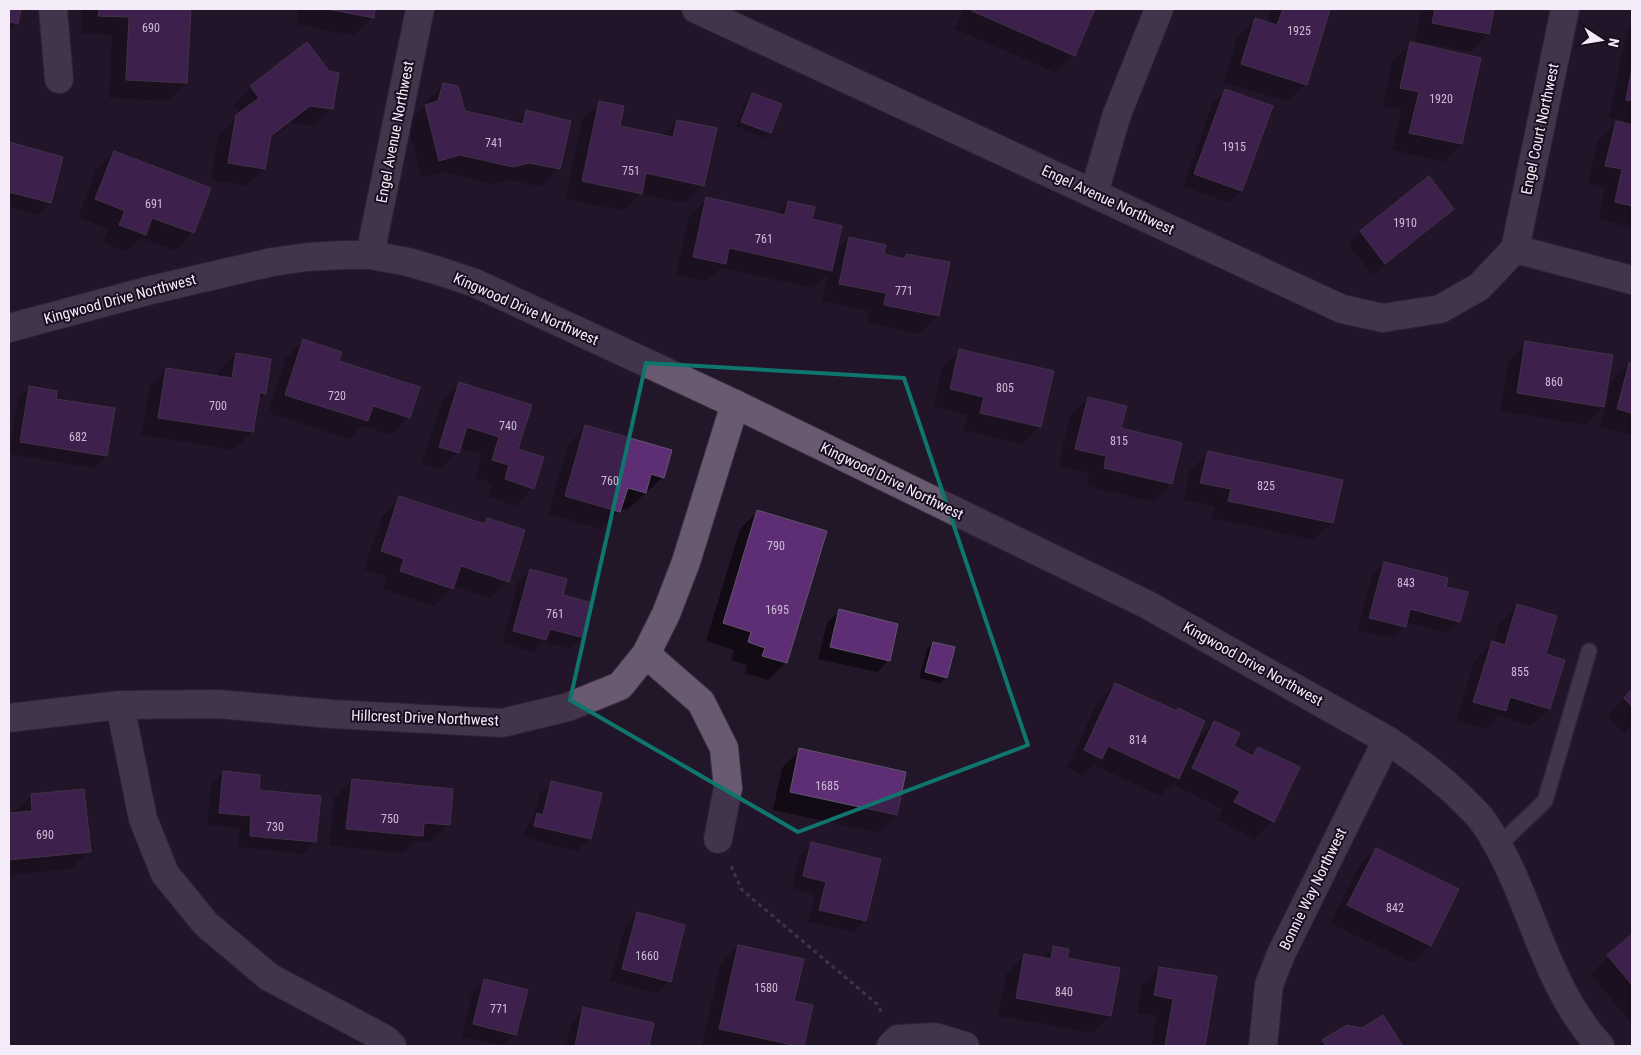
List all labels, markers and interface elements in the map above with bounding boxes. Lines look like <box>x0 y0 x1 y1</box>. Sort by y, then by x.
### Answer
north arrow <box>1576 15 1626 65</box>
house number: 690 <box>142 21 160 35</box>
house number: 1925 <box>1287 24 1311 38</box>
text: N <box>1605 37 1622 49</box>
street label: Engel Avenue Northwest <box>372 60 418 204</box>
street label: Engel Court Northwest <box>1517 62 1563 196</box>
house number: 1920 <box>1429 92 1453 106</box>
house number: 741 <box>485 136 503 150</box>
house number: 1915 <box>1222 140 1246 154</box>
street label: Engel Avenue Northwest <box>1039 161 1177 239</box>
house number: 751 <box>622 164 640 178</box>
house number: 691 <box>145 197 163 211</box>
house number: 1910 <box>1393 216 1417 230</box>
house number: 761 <box>755 232 773 246</box>
street label: Kingwood Drive Northwest <box>451 269 601 349</box>
street label: Kingwood Drive Northwest <box>42 270 198 328</box>
house number: 771 <box>895 284 913 298</box>
house number: 860 <box>1545 375 1563 389</box>
house number: 805 <box>996 381 1014 395</box>
house number: 720 <box>328 389 346 403</box>
house number: 700 <box>209 399 227 413</box>
house number: 740 <box>499 419 517 433</box>
house number: 682 <box>69 430 87 444</box>
house number: 815 <box>1110 434 1128 448</box>
street label: Kingwood Drive Northwest <box>818 439 966 523</box>
house number: 760 <box>601 474 619 488</box>
house number: 825 <box>1257 479 1275 493</box>
house number: 790 <box>767 539 785 553</box>
house number: 843 <box>1397 576 1415 590</box>
house number: 1695 <box>765 603 789 617</box>
house number: 761 <box>546 607 564 621</box>
street label: Kingwood Drive Northwest <box>1180 618 1326 710</box>
house number: 855 <box>1511 665 1529 679</box>
street label: Hillcrest Drive Northwest <box>351 706 499 730</box>
house number: 814 <box>1129 733 1147 747</box>
house number: 1685 <box>815 779 839 793</box>
house number: 750 <box>381 812 399 826</box>
house number: 730 <box>266 820 284 834</box>
street label: Bonnie Way Northwest <box>1276 825 1350 953</box>
house number: 690 <box>36 828 54 842</box>
house number: 842 <box>1386 901 1404 915</box>
house number: 1660 <box>635 949 659 963</box>
house number: 1580 <box>754 981 778 995</box>
house number: 840 <box>1055 985 1073 999</box>
house number: 771 <box>490 1002 508 1016</box>

